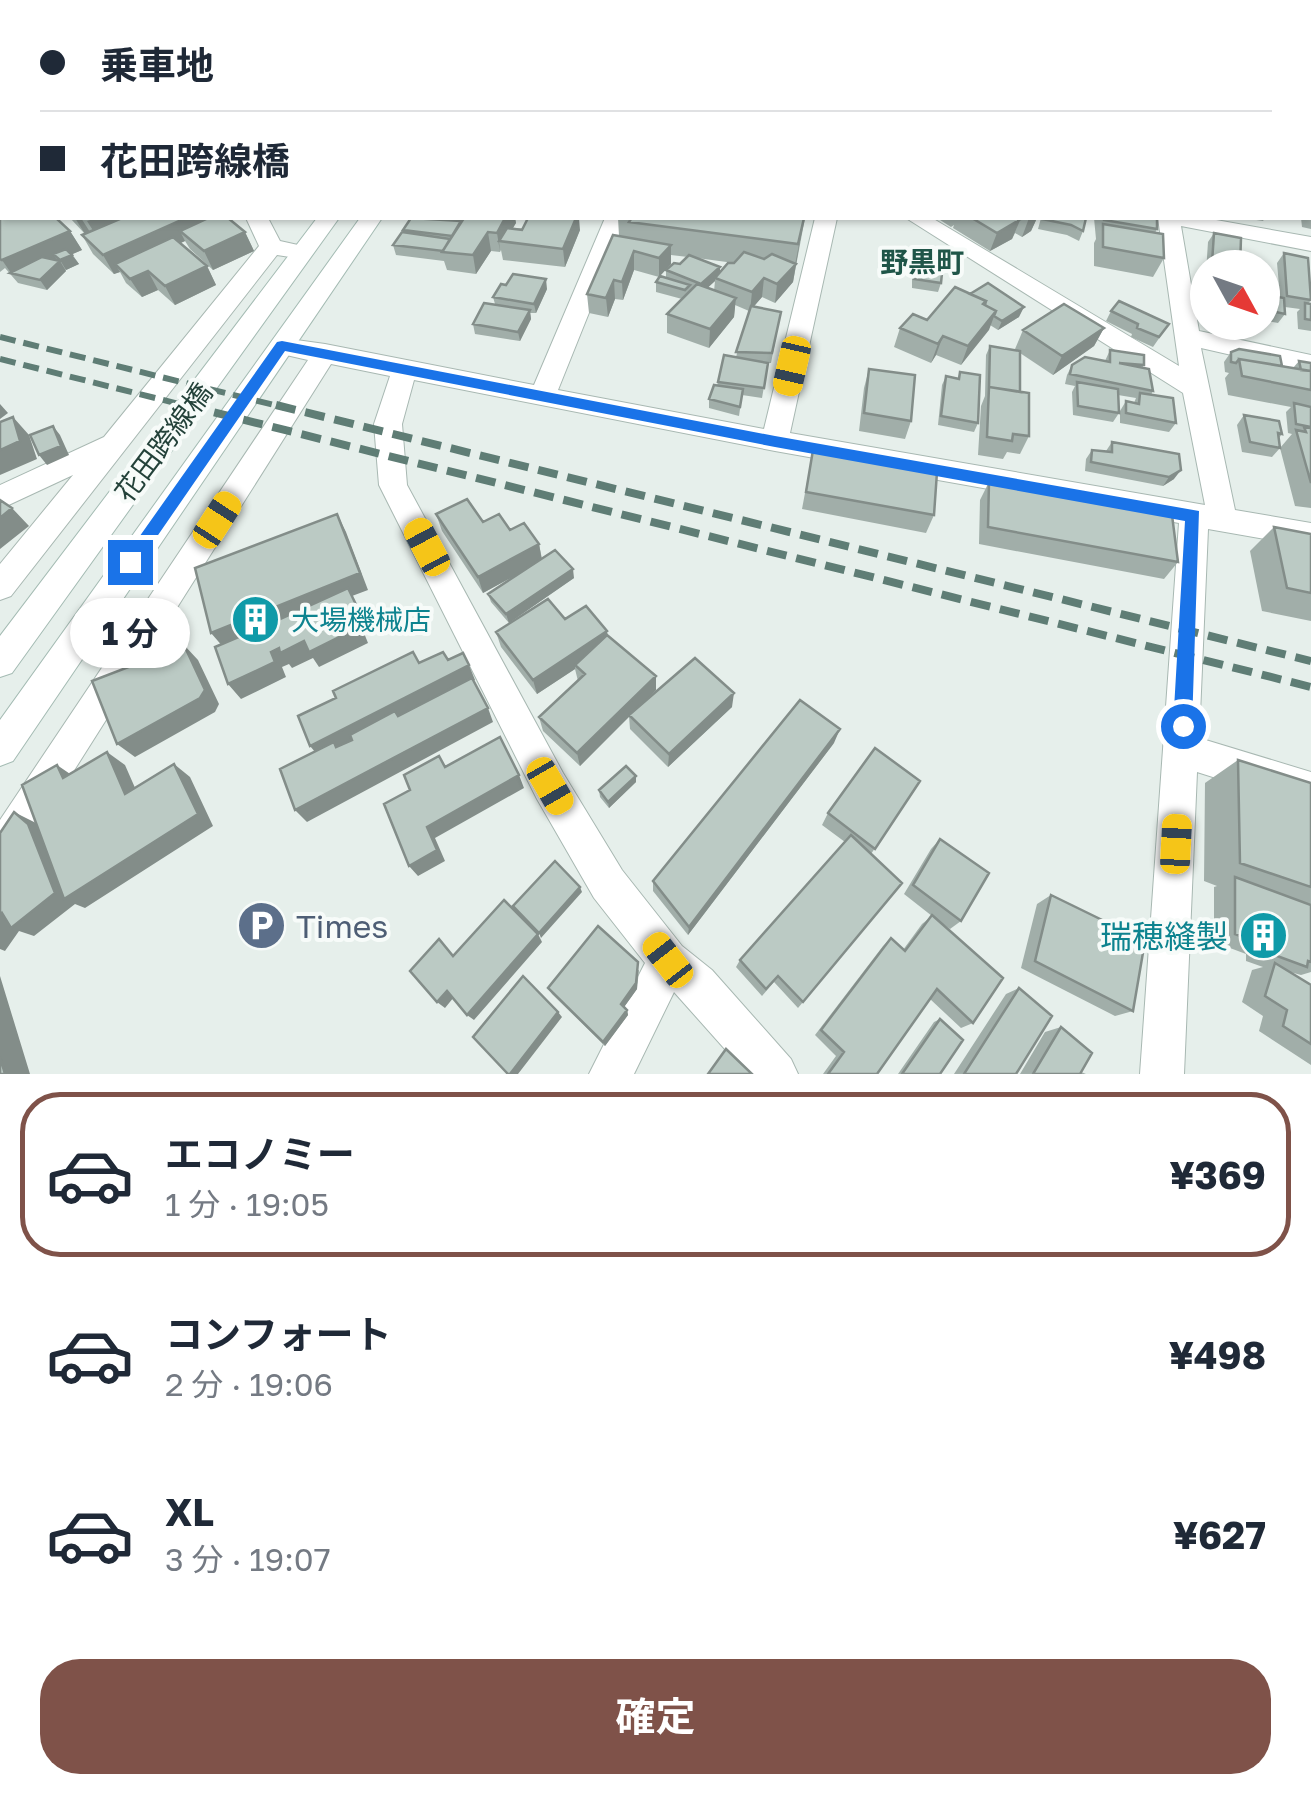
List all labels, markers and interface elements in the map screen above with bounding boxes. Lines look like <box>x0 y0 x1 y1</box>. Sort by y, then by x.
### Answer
text: 乗車地 <box>100 42 214 87</box>
text: 花田跨線橋 <box>100 138 290 183</box>
district label: 野黒町 <box>880 245 964 278</box>
north arrow <box>1190 250 1280 340</box>
map controls <box>1190 250 1280 340</box>
car <box>771 333 813 399</box>
street label: 花田跨線橋 <box>108 376 218 508</box>
car <box>188 487 246 553</box>
car <box>400 513 454 581</box>
route end <box>108 540 153 585</box>
building icon: 大場機械店 <box>230 593 282 645</box>
callout: 1 分 <box>70 597 190 667</box>
place label: 大場機械店 <box>291 603 431 636</box>
text: 1 分 <box>102 614 158 652</box>
route start <box>1161 704 1206 749</box>
car <box>522 753 578 819</box>
car <box>1159 813 1193 875</box>
parking icon: Times <box>235 900 287 952</box>
place label: Times <box>296 907 388 945</box>
building icon: 瑞穂縫製 <box>1237 910 1289 962</box>
place label: 瑞穂縫製 <box>1100 917 1228 955</box>
car <box>638 927 698 993</box>
icon: car <box>45 1130 135 1220</box>
text: エコノミー <box>165 1131 355 1176</box>
text: ¥369 <box>1169 1152 1266 1197</box>
text: 1 分 · 19:05 <box>165 1185 329 1223</box>
icon: car <box>45 1310 135 1400</box>
text: コンフォート <box>165 1311 392 1356</box>
text: ¥498 <box>1169 1332 1266 1377</box>
text: 2 分 · 19:06 <box>165 1365 333 1403</box>
text: XL <box>165 1489 214 1534</box>
icon: car <box>45 1490 135 1580</box>
text: ¥627 <box>1173 1512 1266 1557</box>
text: 3 分 · 19:07 <box>165 1540 331 1578</box>
button: 確定 <box>40 1659 1271 1774</box>

